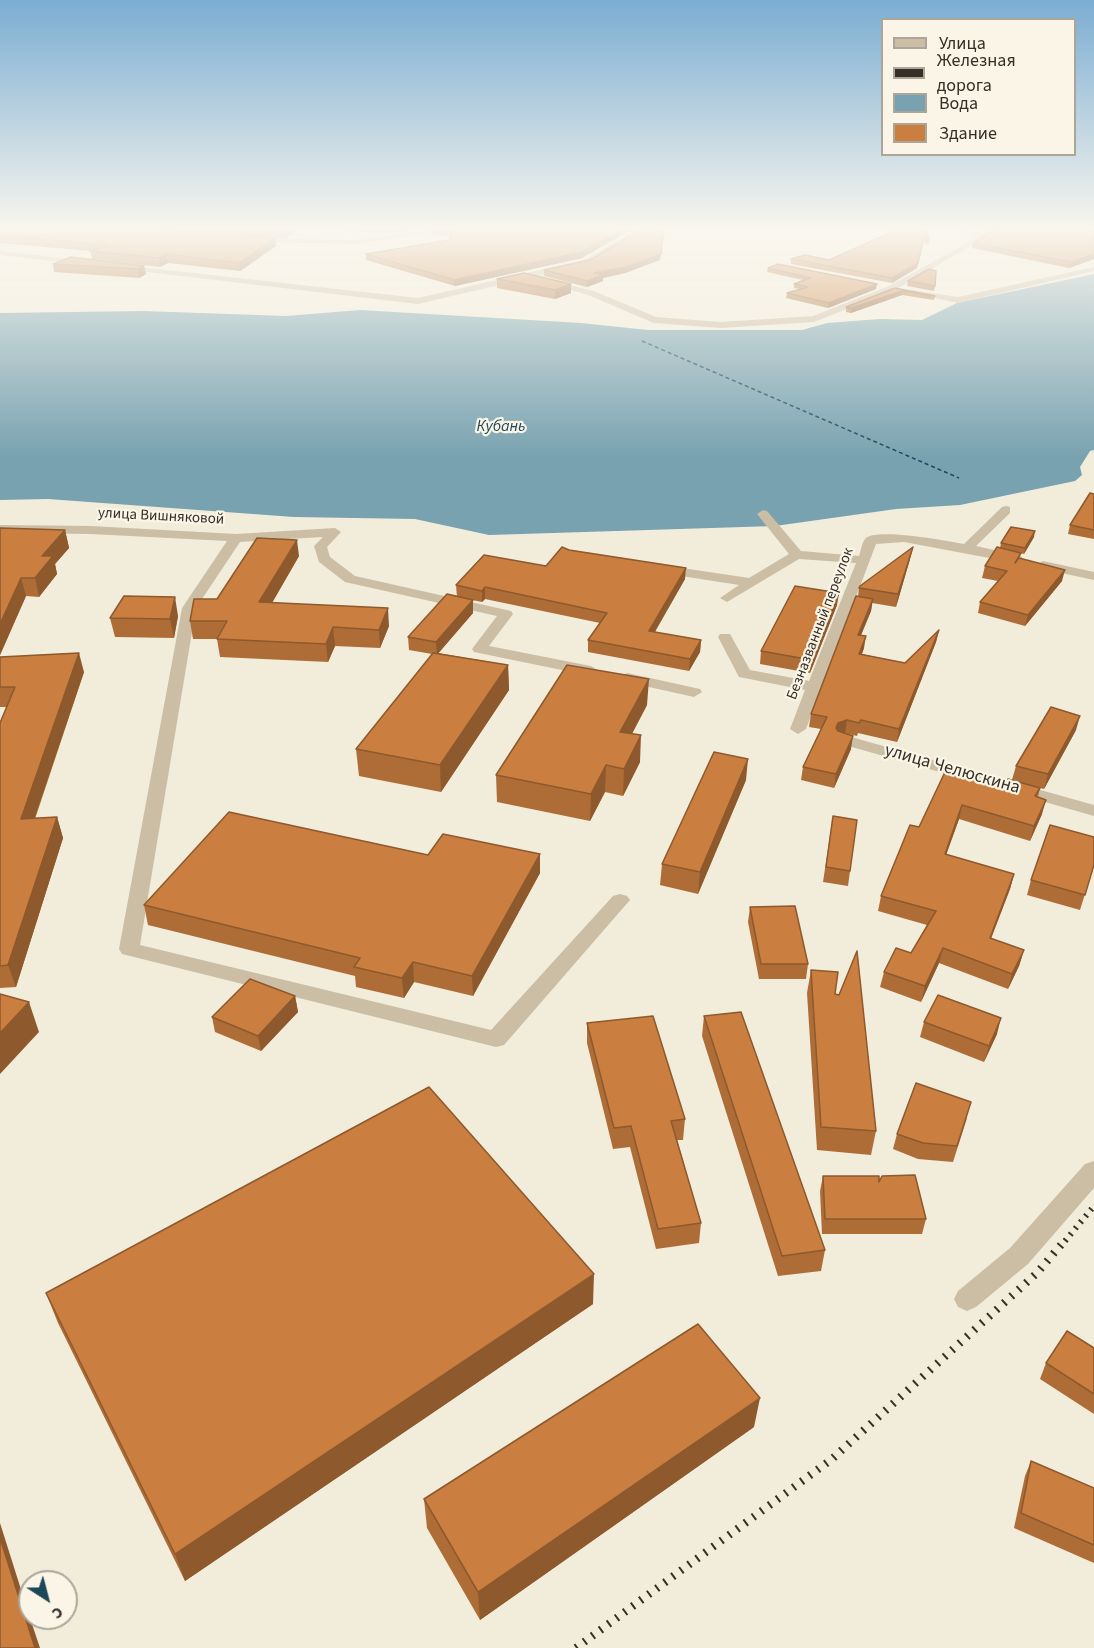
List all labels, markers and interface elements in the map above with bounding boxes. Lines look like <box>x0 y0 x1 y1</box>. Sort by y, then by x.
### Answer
legend <box>881 18 1076 156</box>
text: Улица <box>939 31 986 56</box>
text: Железная дорога <box>937 48 1016 98</box>
text: Вода <box>939 91 978 116</box>
text: Здание <box>939 121 997 146</box>
water label: Кубань <box>477 417 525 437</box>
street label: улица Вишняковой <box>97 505 225 529</box>
street label: Безназванный переулок <box>784 545 858 703</box>
street label: улица Челюскина <box>882 740 1022 800</box>
north arrow <box>18 1570 78 1630</box>
text: С <box>47 1601 68 1625</box>

